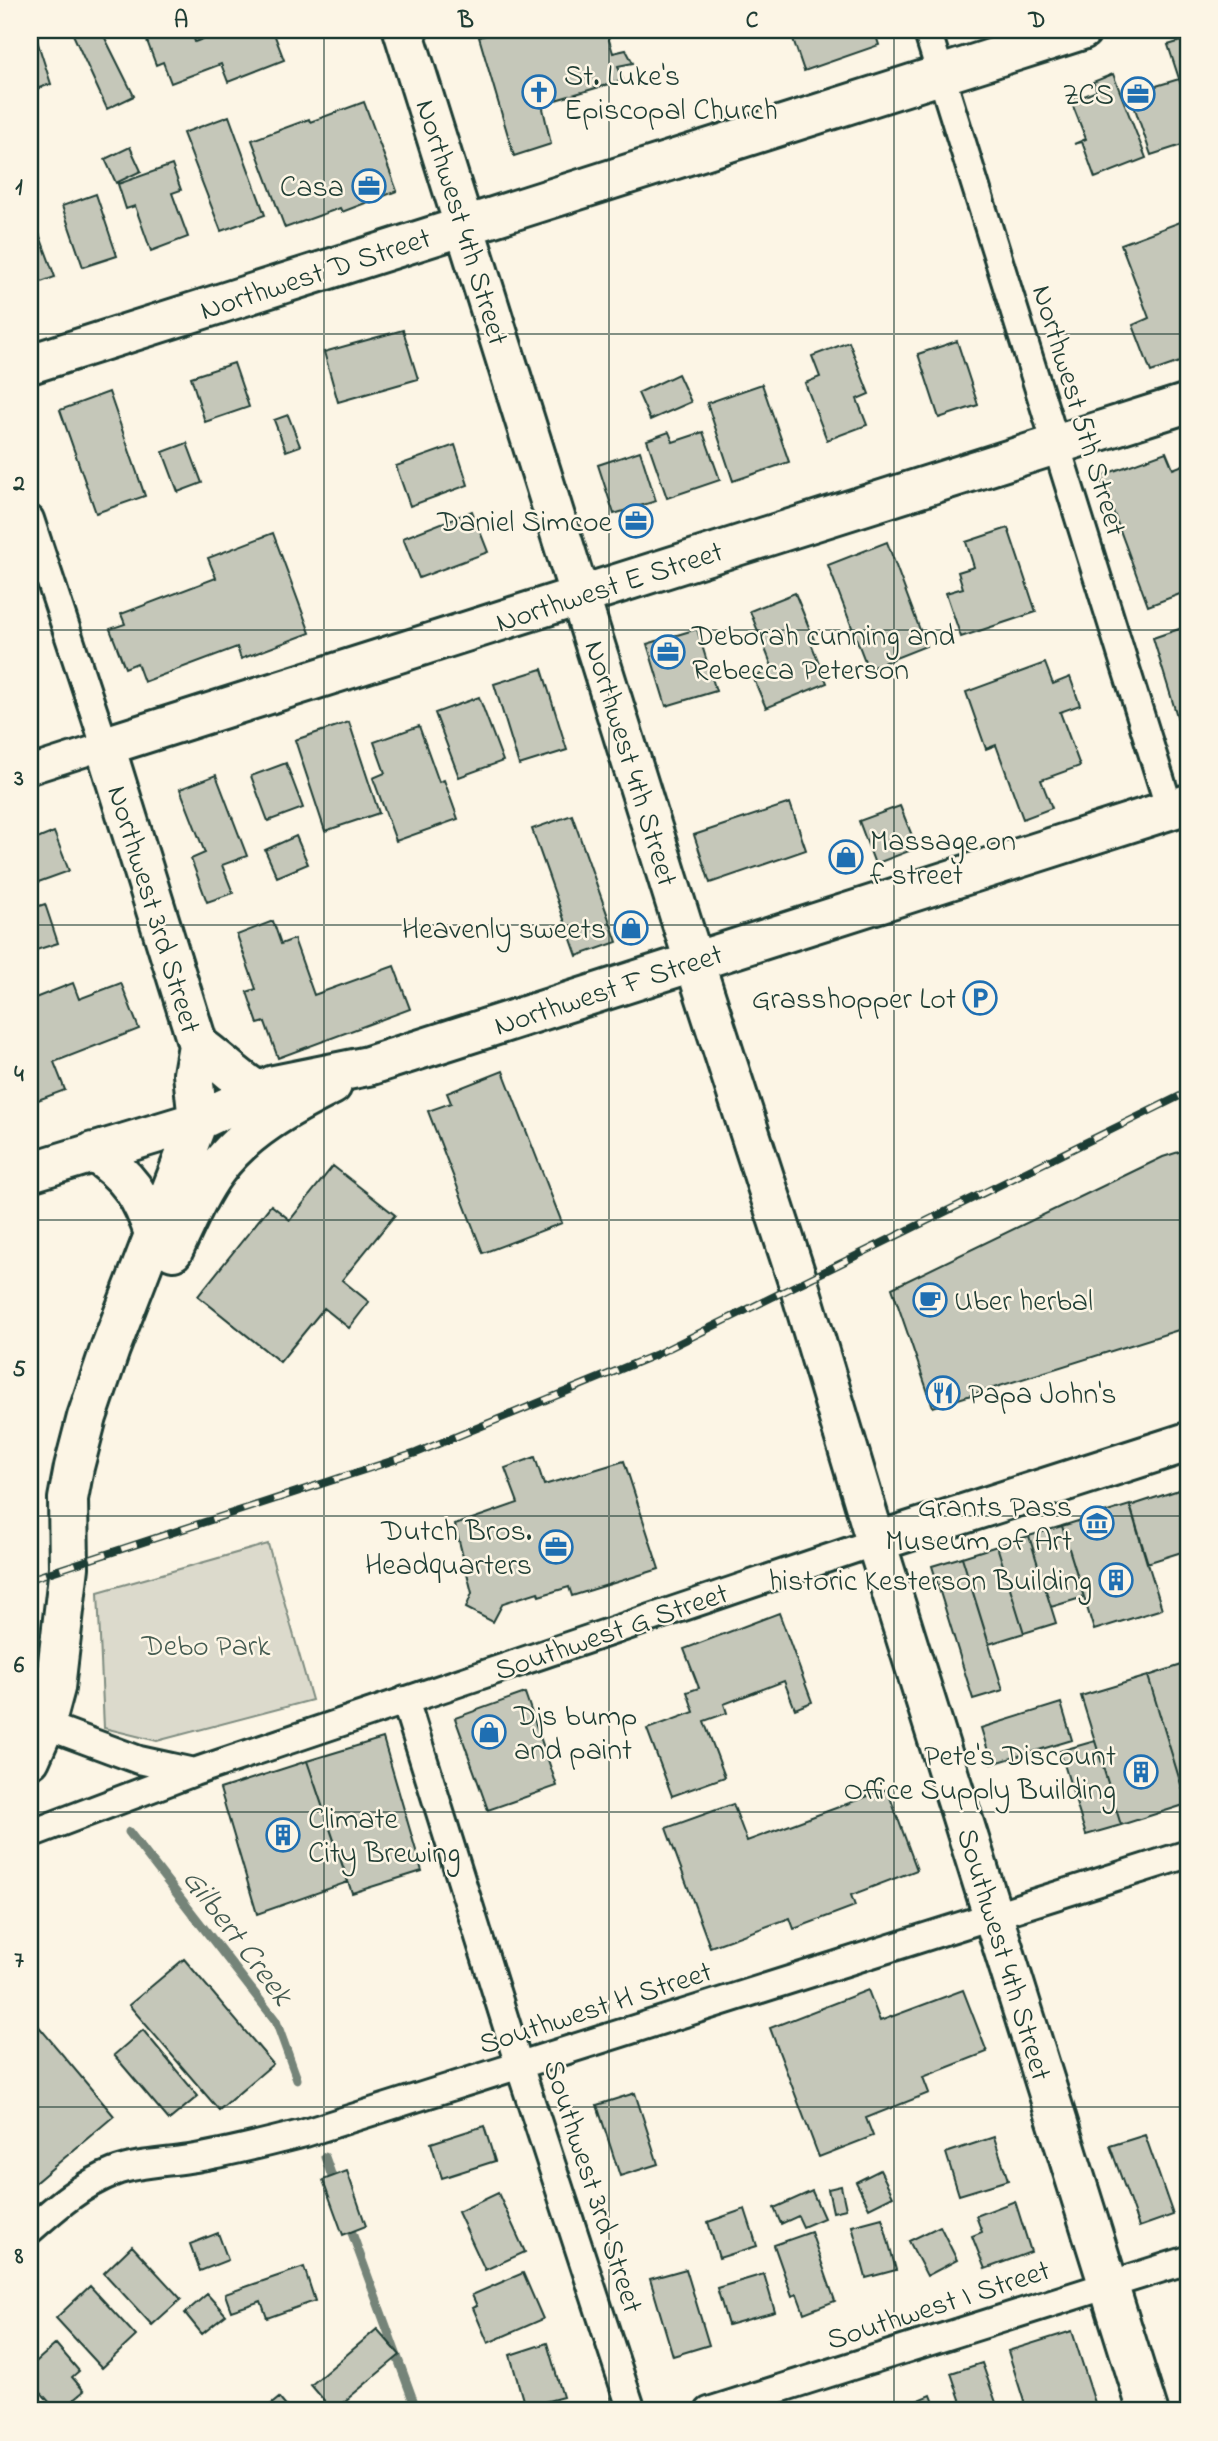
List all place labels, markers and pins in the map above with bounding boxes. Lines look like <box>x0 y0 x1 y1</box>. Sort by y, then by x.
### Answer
place label: St. Luke's Episcopal Church <box>564 56 778 134</box>
church icon: St. Luke's Episcopal Church <box>520 73 558 111</box>
place label: ZCS <box>1062 75 1114 119</box>
office icon: ZCS <box>1119 75 1157 113</box>
place label: Casa <box>280 167 344 211</box>
office icon: Casa <box>350 167 388 205</box>
place label: Daniel Simcoe <box>436 502 613 546</box>
office icon: Daniel Simcoe <box>617 502 655 540</box>
place label: Deborah cunning and Rebecca Peterson <box>691 616 955 694</box>
office icon: Deborah cunning and Rebecca Peterson <box>649 633 687 671</box>
place label: Massage on f street <box>870 821 1016 899</box>
shop icon: Massage on f street <box>827 838 865 876</box>
place label: Heavenly sweets <box>402 909 606 953</box>
shop icon: Heavenly sweets <box>612 909 650 947</box>
place label: Grasshopper Lot <box>752 979 956 1023</box>
parking icon: Grasshopper Lot <box>961 979 999 1017</box>
cafe icon: Uber herbal <box>911 1281 949 1319</box>
place label: Uber herbal <box>954 1281 1093 1325</box>
restaurant icon: Papa John's <box>924 1374 962 1412</box>
place label: Papa John's <box>968 1374 1117 1418</box>
place label: Grants Pass Museum of Art <box>885 1487 1072 1565</box>
museum icon: Grants Pass Museum of Art <box>1078 1504 1116 1542</box>
place label: Dutch Bros. Headquarters <box>365 1511 532 1589</box>
office icon: Dutch Bros. Headquarters <box>537 1528 575 1566</box>
place label: historic Kesterson Building <box>768 1561 1092 1605</box>
building icon: historic Kesterson Building <box>1097 1561 1135 1599</box>
place label: Djs bump and paint <box>513 1696 637 1774</box>
shop icon: Djs bump and paint <box>470 1713 508 1751</box>
place label: Pete's Discount Office Supply Building <box>843 1736 1116 1814</box>
building icon: Pete's Discount Office Supply Building <box>1122 1753 1160 1791</box>
place label: Climate City Brewing <box>308 1799 460 1877</box>
building icon: Climate City Brewing <box>264 1816 302 1854</box>

